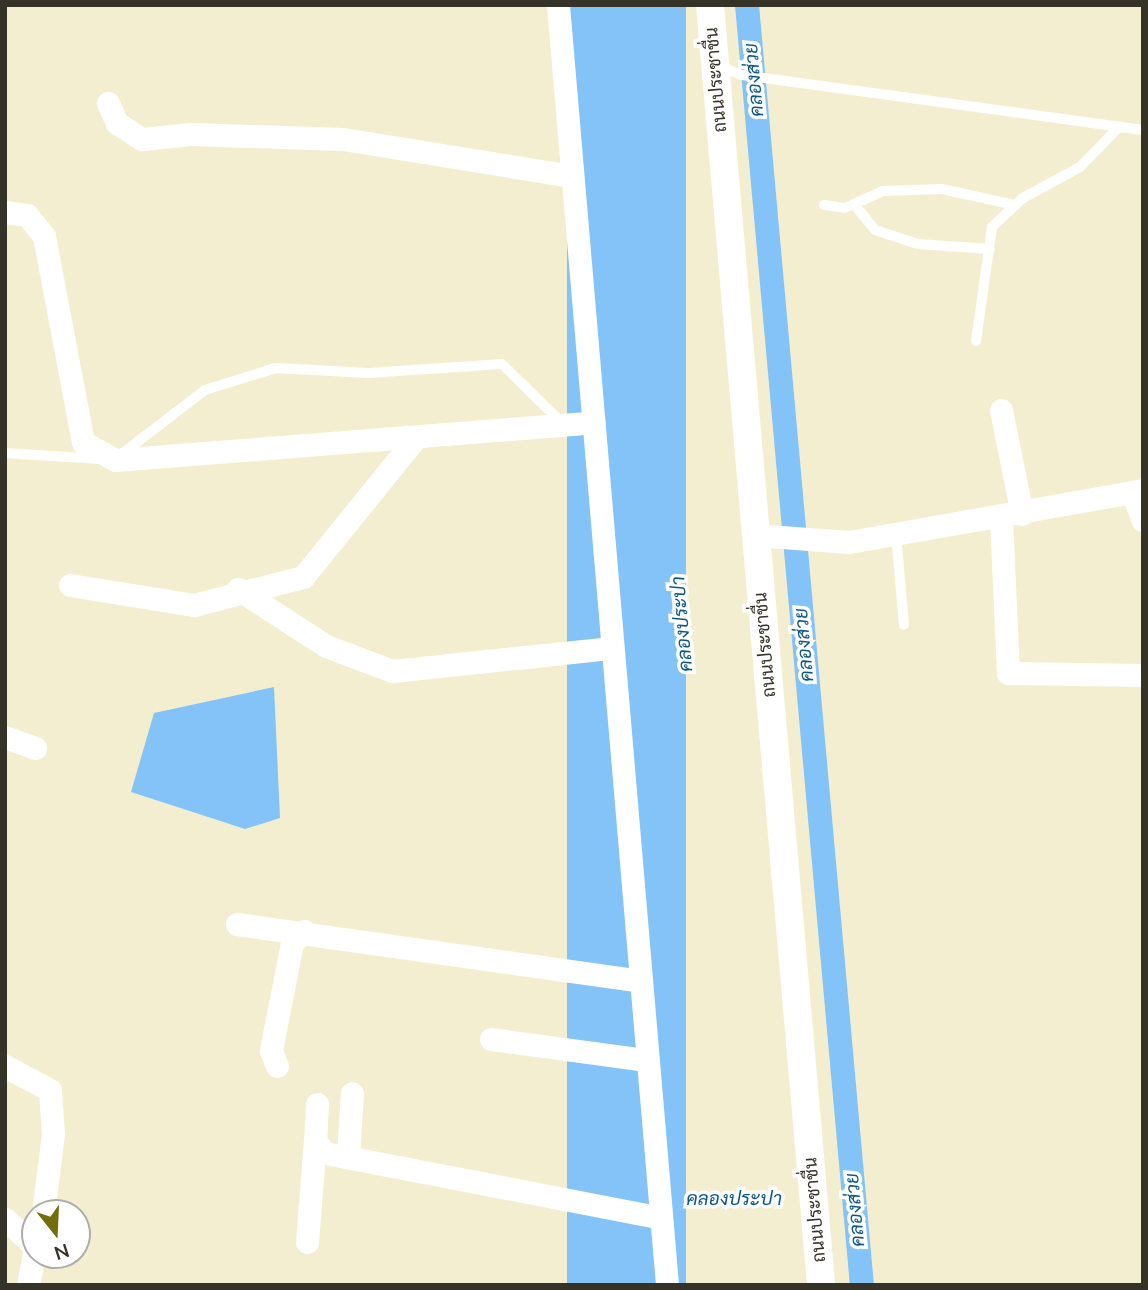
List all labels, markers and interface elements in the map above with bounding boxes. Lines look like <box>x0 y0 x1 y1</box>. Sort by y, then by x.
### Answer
street label: ถนนประชาชื่น <box>701 27 731 133</box>
water label: คลองส่วย <box>739 42 769 118</box>
water label: คลองประปา <box>666 575 698 673</box>
street label: ถนนประชาชื่น <box>750 592 780 698</box>
water label: คลองส่วย <box>789 607 819 683</box>
street label: ถนนประชาชื่น <box>800 1157 830 1263</box>
water label: คลองส่วย <box>840 1172 870 1248</box>
water label: คลองประปา <box>686 1188 782 1210</box>
north arrow <box>21 1199 91 1269</box>
text: N <box>51 1238 72 1266</box>

